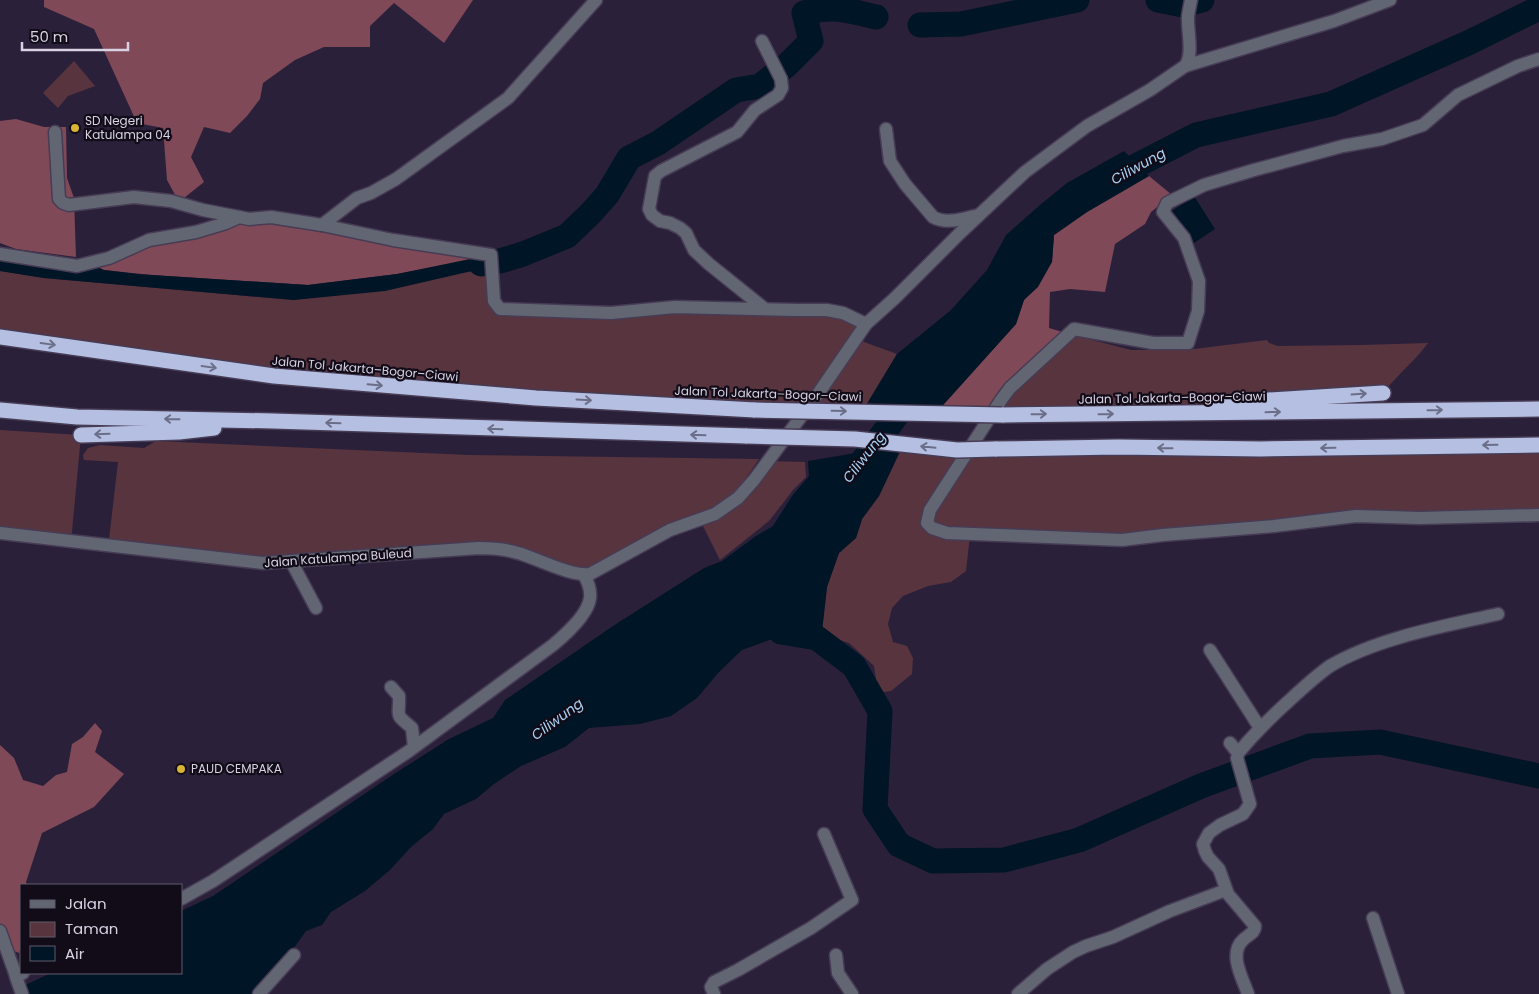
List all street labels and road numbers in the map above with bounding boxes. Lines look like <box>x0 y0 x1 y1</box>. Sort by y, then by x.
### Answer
street label: Jalan Tol Jakarta–Bogor–Ciawi <box>271 352 459 385</box>
street label: Jalan Tol Jakarta–Bogor–Ciawi <box>674 382 862 405</box>
street label: Jalan Tol Jakarta–Bogor–Ciawi <box>1078 387 1266 408</box>
street label: Jalan Katulampa Buleud <box>264 544 412 571</box>

